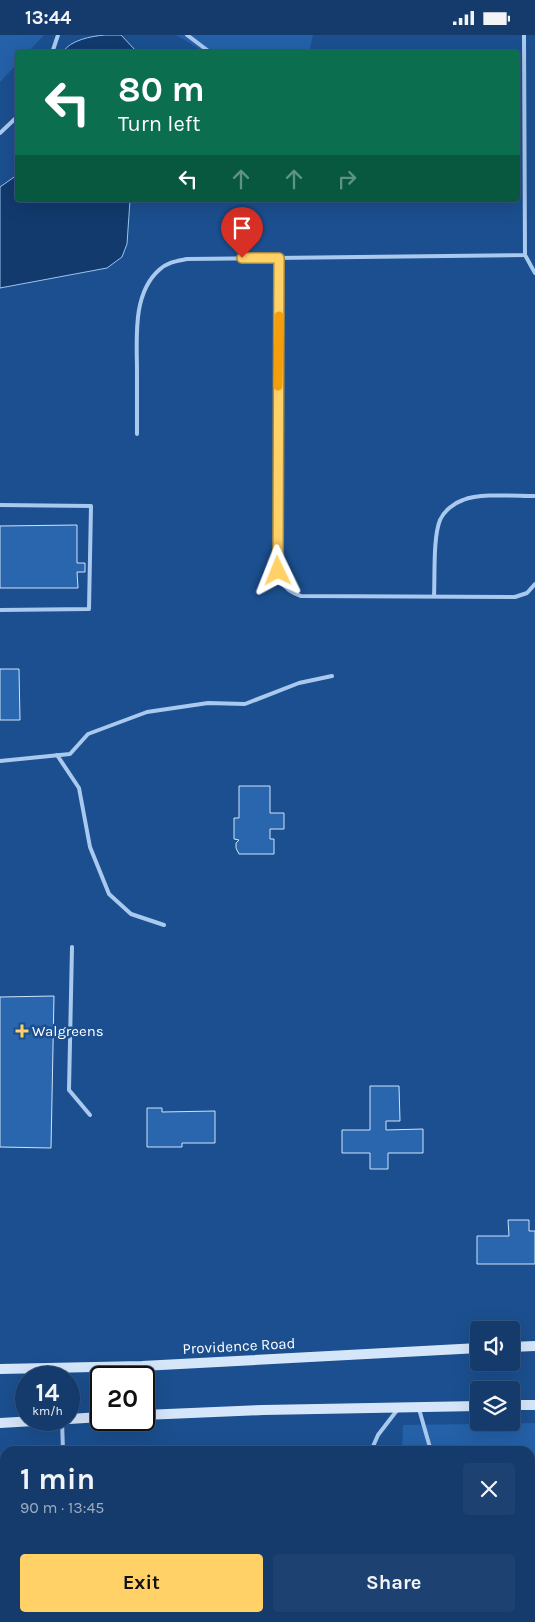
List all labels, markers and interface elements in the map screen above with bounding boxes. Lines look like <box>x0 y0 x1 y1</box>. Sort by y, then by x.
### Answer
text: 13:44 <box>25 7 71 29</box>
text: 80 m <box>118 69 205 110</box>
icon: left <box>35 70 100 135</box>
text: Turn left <box>118 111 201 137</box>
icon: left <box>174 165 202 193</box>
icon: ahead <box>227 165 255 193</box>
icon: ahead <box>280 165 308 193</box>
icon: right <box>333 165 361 193</box>
pin <box>221 207 263 258</box>
icon: arrive <box>228 214 256 242</box>
position arrow <box>251 544 303 596</box>
place label: Walgreens <box>32 1022 104 1040</box>
marker: Walgreens <box>16 1025 28 1037</box>
map controls <box>470 1321 520 1431</box>
button: sound <box>470 1321 520 1371</box>
street label: Providence Road <box>182 1334 296 1358</box>
speed limit sign: 20 <box>90 1366 155 1431</box>
text: 14 <box>36 1378 59 1407</box>
button: layers <box>470 1381 520 1431</box>
text: km/h <box>32 1404 63 1418</box>
text: 1 min <box>20 1461 95 1497</box>
button: close <box>463 1463 515 1515</box>
text: 90 m · 13:45 <box>20 1498 104 1517</box>
button: Exit <box>20 1554 263 1612</box>
button: Share <box>273 1554 515 1612</box>

